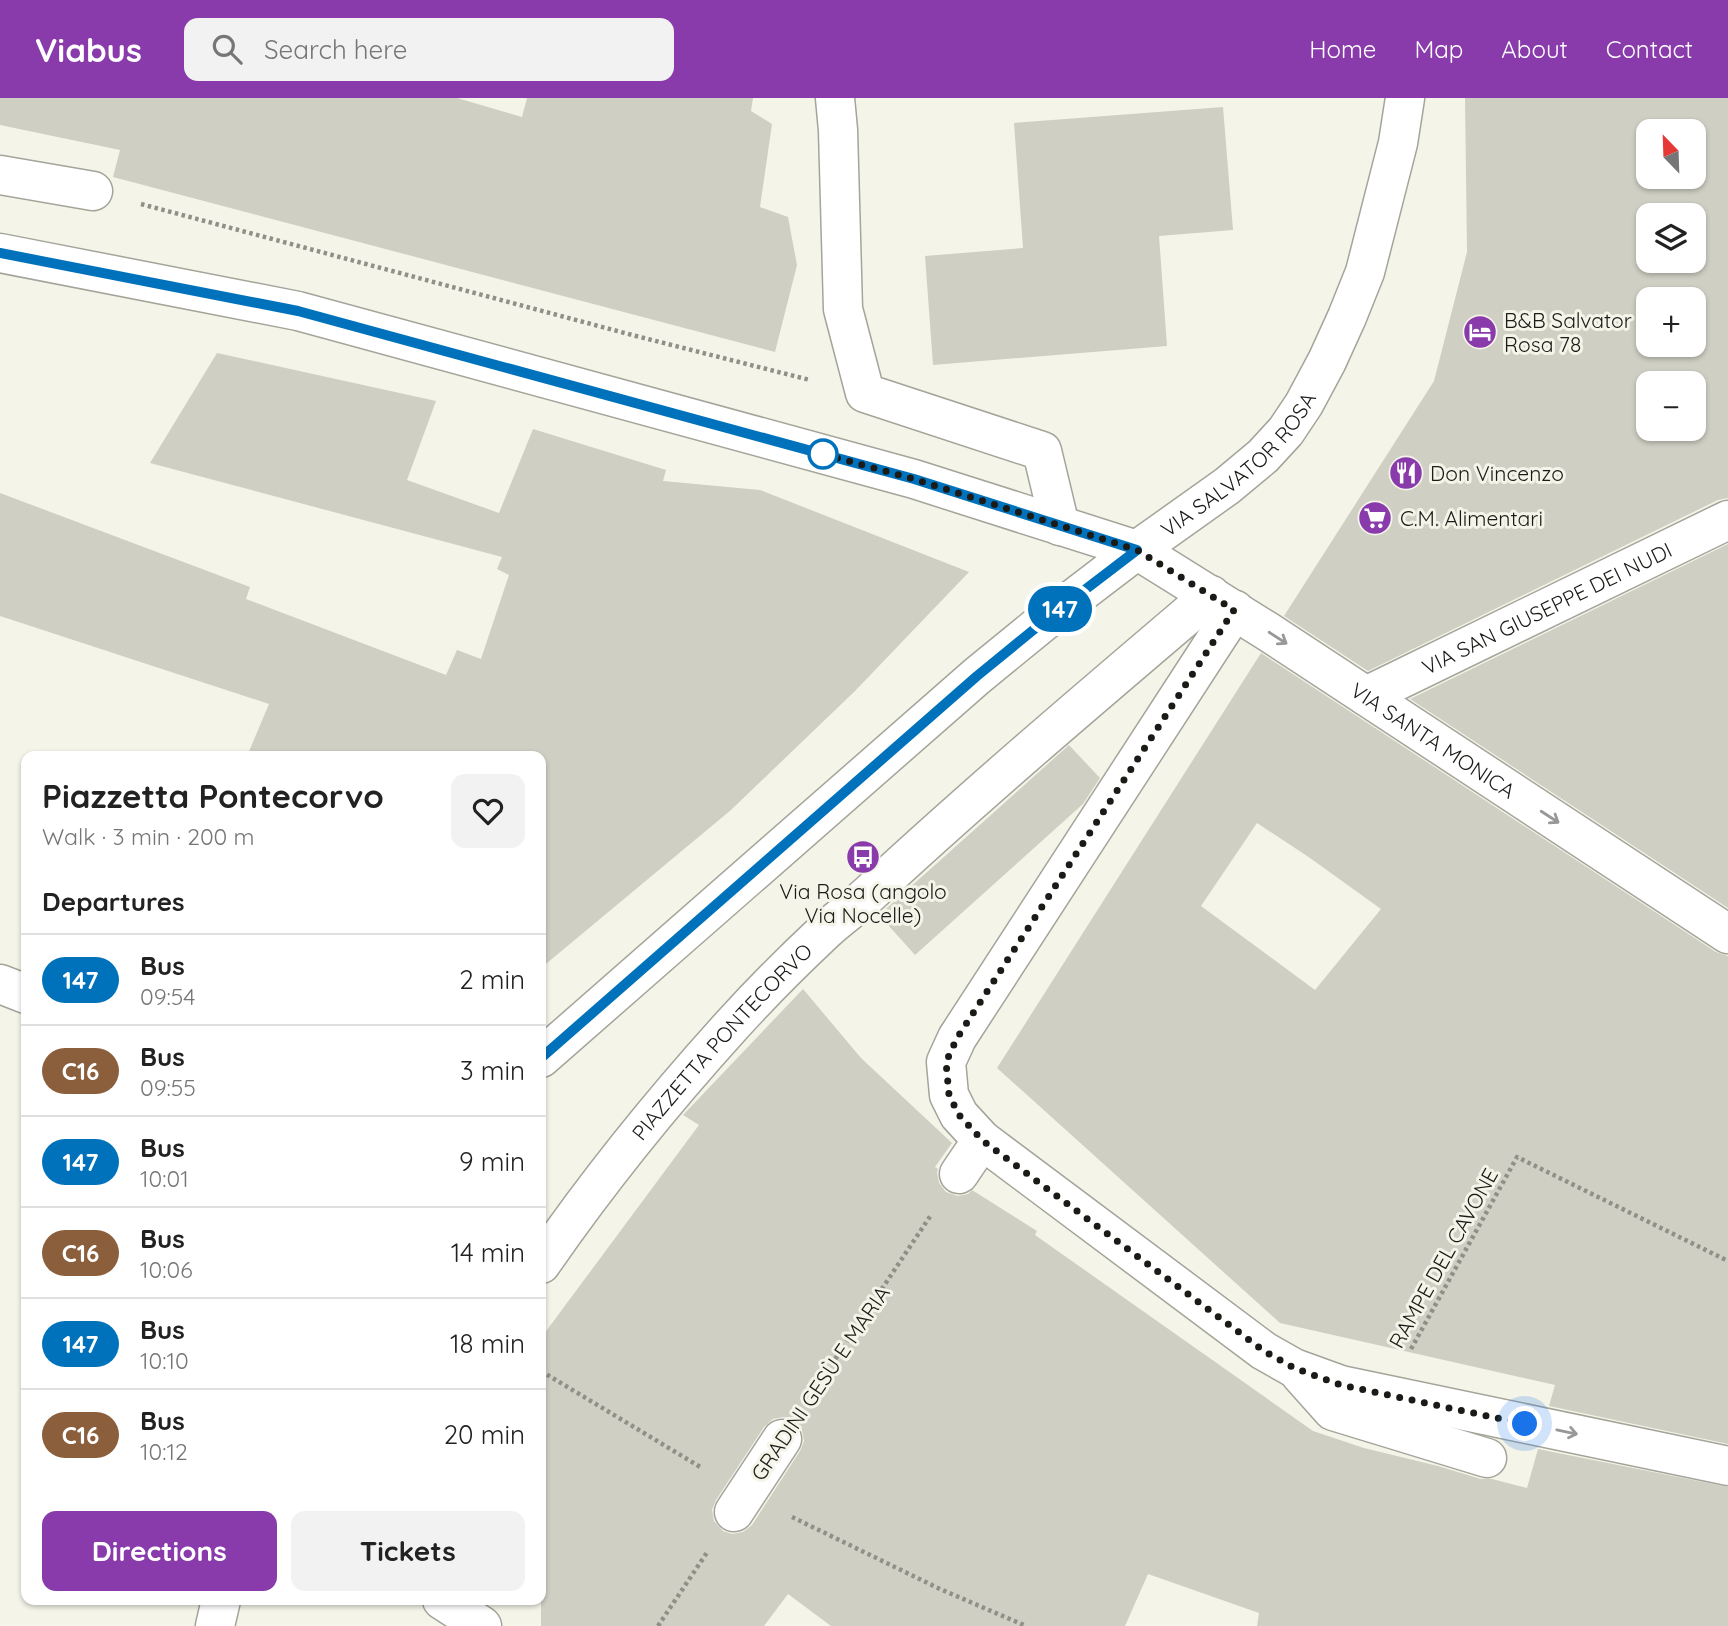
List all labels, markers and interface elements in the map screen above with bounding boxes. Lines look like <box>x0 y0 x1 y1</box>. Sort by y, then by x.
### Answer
search box <box>184 18 674 81</box>
text: Viabus <box>35 29 142 70</box>
icon: search <box>208 30 246 68</box>
text: Search here <box>264 33 407 66</box>
text: Home <box>1309 34 1376 64</box>
text: Map <box>1414 34 1463 64</box>
text: About <box>1501 34 1568 64</box>
text: Contact <box>1606 34 1693 64</box>
north arrow <box>1636 119 1706 189</box>
map controls <box>1636 119 1706 441</box>
button: layers <box>1636 203 1706 273</box>
button: + <box>1636 287 1706 357</box>
place label: B&B Salvator Rosa 78 <box>1504 307 1632 357</box>
hotel icon: B&B Salvator Rosa 78 <box>1461 313 1499 351</box>
button: − <box>1636 371 1706 441</box>
street label: VIA SALVATOR ROSA <box>1155 388 1321 542</box>
unlabelled marker <box>808 439 838 469</box>
restaurant icon: Don Vincenzo <box>1387 454 1425 492</box>
place label: Don Vincenzo <box>1430 460 1564 486</box>
supermarket icon: C.M. Alimentari <box>1356 499 1394 537</box>
place label: C.M. Alimentari <box>1400 505 1543 531</box>
street label: VIA SAN GIUSEPPE DEI NUDI <box>1418 536 1676 680</box>
line badge: 147 <box>1020 586 1100 632</box>
text: 147 <box>1042 594 1078 624</box>
one-way arrow <box>1268 631 1287 645</box>
street label: VIA SANTA MONICA <box>1346 677 1520 804</box>
button: heart <box>451 774 525 848</box>
text: Piazzetta Pontecorvo <box>42 775 384 816</box>
one-way arrow <box>1540 809 1559 824</box>
text: Walk · 3 min · 200 m <box>42 822 255 851</box>
bus stop icon: Via Rosa (angolo Via Nocelle) <box>844 838 882 876</box>
place label: Via Rosa (angolo Via Nocelle) <box>779 878 947 928</box>
text: Departures <box>42 885 185 918</box>
street label: PIAZZETTA PONTECORVO <box>626 937 817 1145</box>
text: Bus <box>140 949 185 982</box>
text: 2 min <box>459 963 525 996</box>
text: 147 <box>63 965 98 995</box>
text: 09:54 <box>140 982 195 1011</box>
text: Bus <box>140 1040 185 1073</box>
text: 3 min <box>460 1054 525 1087</box>
text: C16 <box>62 1056 99 1086</box>
text: 09:55 <box>140 1073 196 1102</box>
text: Bus <box>140 1131 185 1164</box>
text: 9 min <box>459 1145 525 1178</box>
text: 147 <box>63 1147 98 1177</box>
text: 10:01 <box>140 1164 189 1193</box>
street label: RAMPE DEL CAVONE <box>1383 1164 1503 1352</box>
text: Bus <box>140 1222 185 1255</box>
text: 14 min <box>451 1236 525 1269</box>
text: C16 <box>62 1238 99 1268</box>
text: 10:06 <box>140 1255 193 1284</box>
street label: GRADINI GESÙ E MARIA <box>745 1281 895 1485</box>
text: Bus <box>140 1313 185 1346</box>
text: 18 min <box>450 1327 525 1360</box>
text: 147 <box>63 1329 98 1359</box>
text: 10:10 <box>140 1346 189 1375</box>
text: Bus <box>140 1404 185 1437</box>
your location <box>1507 1406 1542 1441</box>
text: 20 min <box>444 1418 525 1451</box>
text: C16 <box>62 1420 99 1450</box>
one-way arrow <box>1555 1426 1578 1440</box>
text: 10:12 <box>140 1437 188 1466</box>
button: Directions <box>42 1511 277 1591</box>
button: Tickets <box>291 1511 525 1591</box>

